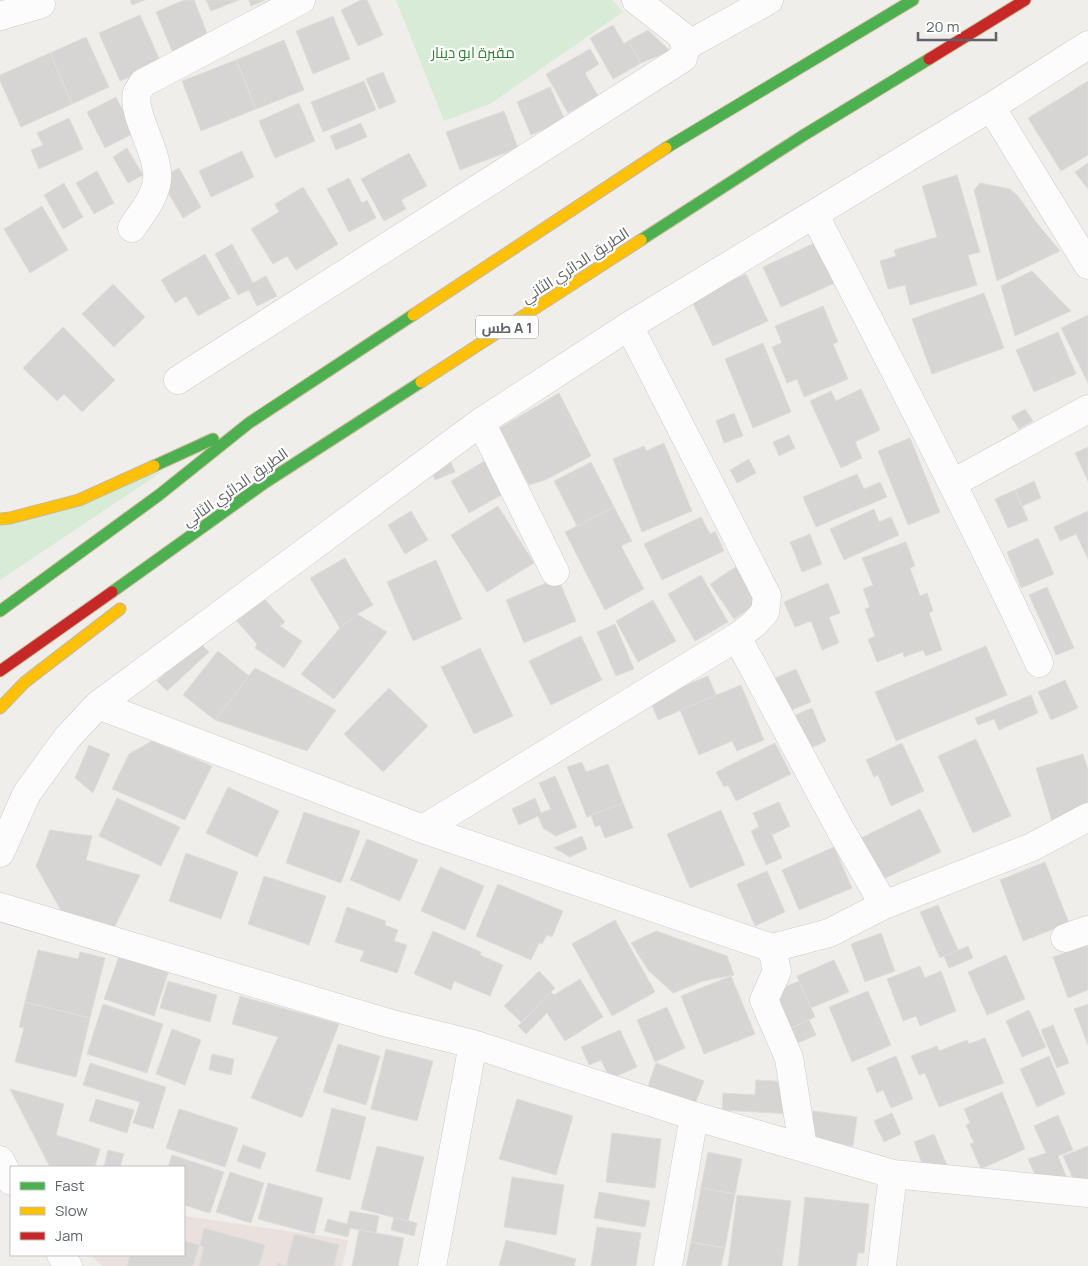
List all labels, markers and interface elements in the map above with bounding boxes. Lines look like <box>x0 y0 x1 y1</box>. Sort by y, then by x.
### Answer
scale bar <box>918 10 996 42</box>
text: 20 m <box>926 16 959 37</box>
park label: مقبرة ابو دينار <box>430 42 515 63</box>
street label: الطريق الدائري الثاني <box>517 222 634 310</box>
road number: طس A 1 <box>476 316 538 338</box>
street label: الطريق الدائري الثاني <box>178 443 293 533</box>
legend <box>10 1166 185 1256</box>
text: Fast <box>55 1175 84 1196</box>
text: Slow <box>55 1200 88 1221</box>
text: Jam <box>55 1225 83 1246</box>

